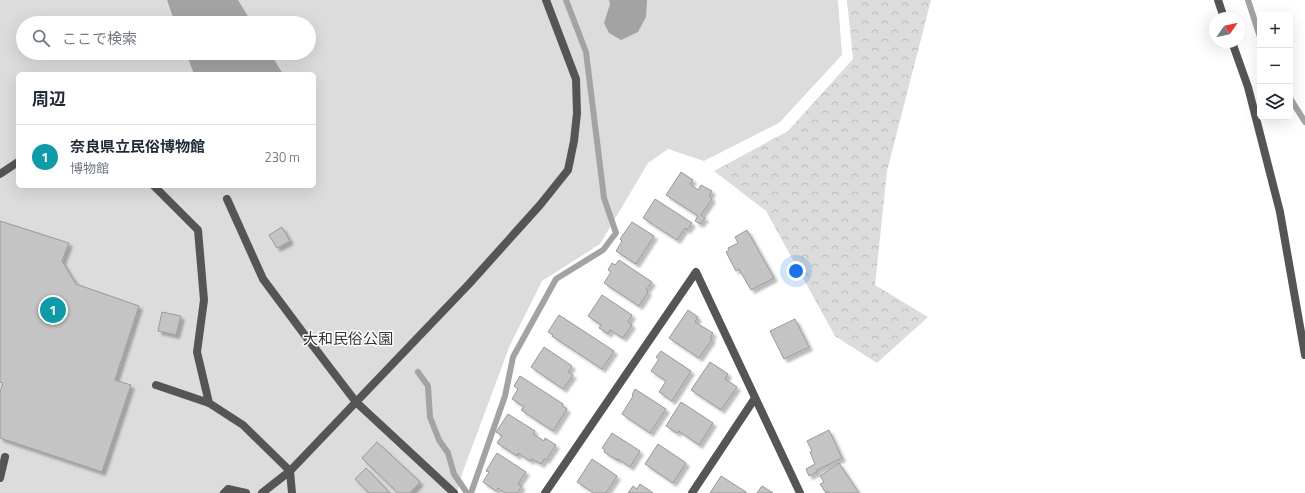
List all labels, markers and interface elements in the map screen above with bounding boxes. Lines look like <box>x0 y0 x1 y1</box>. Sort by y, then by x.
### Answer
north arrow <box>1209 12 1245 48</box>
map controls <box>1257 12 1293 120</box>
button: + <box>1257 12 1293 48</box>
search box <box>16 16 316 60</box>
icon: search <box>30 27 52 49</box>
text: ここで検索 <box>62 27 137 50</box>
button: − <box>1257 48 1293 84</box>
button: layers <box>1257 84 1293 120</box>
text: 周辺 <box>32 86 66 112</box>
text: 奈良県立民俗博物館 <box>70 135 205 158</box>
text: 1 <box>41 147 49 167</box>
text: 230 m <box>264 147 300 167</box>
text: 博物館 <box>70 158 109 178</box>
your location <box>786 261 806 281</box>
pin: 1 <box>40 295 66 325</box>
park label: 大和民俗公園 <box>303 327 393 350</box>

